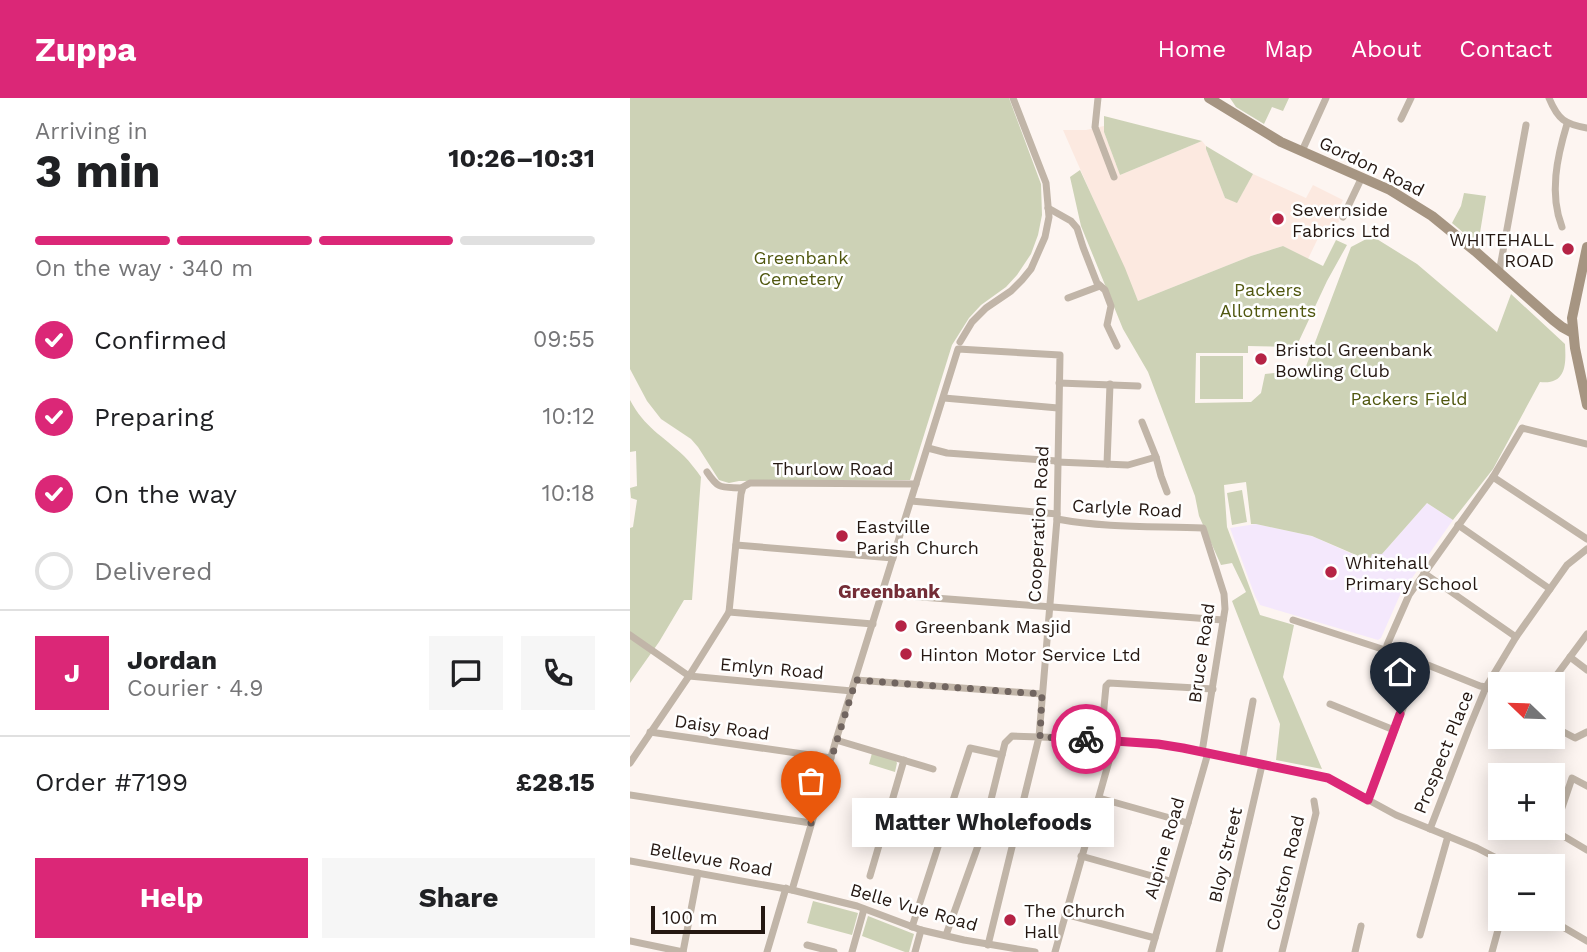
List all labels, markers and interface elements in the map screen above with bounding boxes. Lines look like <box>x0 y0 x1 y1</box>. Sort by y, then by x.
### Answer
text: Zuppa <box>35 30 136 69</box>
text: Home <box>1158 35 1226 63</box>
text: Map <box>1264 35 1313 63</box>
text: About <box>1351 35 1421 63</box>
text: Contact <box>1459 35 1552 63</box>
text: Arriving in <box>35 118 148 145</box>
street label: Gordon Road <box>1316 132 1428 200</box>
text: 10:26–10:31 <box>448 143 595 173</box>
text: 3 min <box>35 144 161 198</box>
place label: Severnside Fabrics Ltd <box>1292 199 1390 241</box>
marker: Severnside Fabrics Ltd <box>1270 211 1286 227</box>
place label: WHITEHALL ROAD <box>1449 229 1554 271</box>
marker: WHITEHALL ROAD <box>1560 241 1576 257</box>
park label: Greenbank Cemetery <box>754 247 848 289</box>
text: On the way · 340 m <box>35 255 253 282</box>
park label: Packers Allotments <box>1220 279 1316 321</box>
icon: check <box>35 321 73 359</box>
text: Confirmed <box>94 325 227 355</box>
text: 09:55 <box>533 326 595 353</box>
place label: Bristol Greenbank Bowling Club <box>1275 339 1433 381</box>
marker: Bristol Greenbank Bowling Club <box>1253 351 1269 367</box>
park label: Packers Field <box>1350 388 1468 409</box>
icon: check <box>35 398 73 436</box>
text: Preparing <box>94 402 214 432</box>
text: 10:12 <box>543 403 595 430</box>
street label: Cooperation Road <box>1023 445 1053 603</box>
street label: Thurlow Road <box>773 458 893 479</box>
icon: check <box>35 475 73 513</box>
text: On the way <box>94 479 237 509</box>
text: 10:18 <box>542 480 595 507</box>
street label: Carlyle Road <box>1071 495 1183 521</box>
place label: Eastville Parish Church <box>856 516 979 558</box>
marker: Eastville Parish Church <box>834 528 850 544</box>
place label: Whitehall Primary School <box>1345 552 1478 594</box>
text: Delivered <box>94 556 213 586</box>
marker: Whitehall Primary School <box>1323 564 1339 580</box>
district label: Greenbank <box>838 580 940 603</box>
street label: Bruce Road <box>1184 602 1218 704</box>
place label: Greenbank Masjid <box>915 616 1071 637</box>
marker: Greenbank Masjid <box>893 618 909 634</box>
button: chat <box>429 636 503 710</box>
button: phone <box>521 636 595 710</box>
pin <box>1370 642 1430 714</box>
place label: Hinton Motor Service Ltd <box>920 644 1141 665</box>
text: Jordan <box>127 645 217 675</box>
marker: Hinton Motor Service Ltd <box>898 646 914 662</box>
street label: Emlyn Road <box>719 653 825 683</box>
icon: home <box>1381 653 1419 691</box>
text: J <box>64 658 80 688</box>
north arrow <box>1488 672 1564 749</box>
map controls <box>1488 672 1565 931</box>
text: Courier · 4.9 <box>127 675 263 702</box>
street label: Prospect Place <box>1409 687 1477 817</box>
courier <box>1051 704 1121 774</box>
street label: Daisy Road <box>673 710 771 744</box>
icon: bike <box>1067 720 1105 758</box>
pin <box>781 751 841 823</box>
icon: bag <box>792 762 830 800</box>
button: + <box>1488 763 1565 840</box>
text: Order #7199 <box>35 767 188 797</box>
text: £28.15 <box>516 767 595 797</box>
street label: Alpine Road <box>1139 795 1189 901</box>
callout: Matter Wholefoods <box>853 798 1116 848</box>
street label: Bloy Street <box>1204 805 1246 905</box>
text: Matter Wholefoods <box>874 809 1092 836</box>
street label: Colston Road <box>1262 813 1308 933</box>
street label: Bellevue Road <box>648 838 774 880</box>
button: − <box>1488 854 1565 931</box>
button: Help <box>35 858 308 938</box>
button: Share <box>322 858 595 938</box>
street label: Belle Vue Road <box>848 879 980 935</box>
place label: The Church Hall <box>1024 900 1125 942</box>
scale bar <box>651 903 765 935</box>
text: 100 m <box>662 906 718 929</box>
marker: The Church Hall <box>1002 912 1018 928</box>

